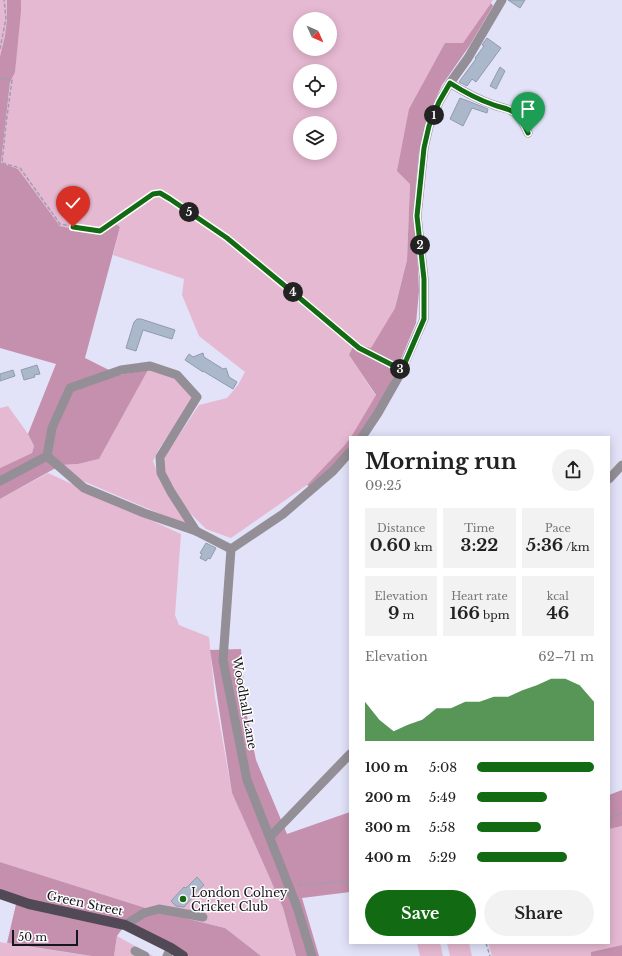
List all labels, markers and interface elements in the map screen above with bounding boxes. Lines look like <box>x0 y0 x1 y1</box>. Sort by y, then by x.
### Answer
north arrow <box>293 12 337 56</box>
map controls <box>293 12 337 160</box>
button: locate <box>293 64 337 108</box>
pin <box>511 92 545 133</box>
icon: arrive <box>517 98 539 120</box>
pin: 1 <box>424 105 444 125</box>
text: 1 <box>432 108 436 122</box>
button: layers <box>293 116 337 160</box>
pin <box>56 186 90 227</box>
icon: check <box>62 192 84 214</box>
pin: 5 <box>179 202 199 222</box>
text: 5 <box>186 205 192 219</box>
pin: 2 <box>410 235 430 255</box>
text: 2 <box>416 238 424 252</box>
pin: 4 <box>283 282 303 302</box>
text: 4 <box>289 285 297 299</box>
pin: 3 <box>390 359 410 379</box>
text: 3 <box>396 362 404 376</box>
text: Morning run <box>365 448 517 475</box>
button: share <box>552 449 594 491</box>
text: 09:25 <box>365 477 402 494</box>
text: Distance <box>377 521 425 535</box>
text: Time <box>464 521 495 535</box>
text: Pace <box>545 521 571 535</box>
text: 0.60 <box>370 535 411 556</box>
text: 3:22 <box>461 535 498 556</box>
text: 5:36 <box>526 535 563 556</box>
text: km <box>411 540 433 554</box>
text: /km <box>563 540 590 554</box>
text: Elevation <box>375 589 428 603</box>
text: Heart rate <box>451 589 508 603</box>
text: kcal <box>547 589 569 603</box>
text: 9 <box>388 603 399 624</box>
text: 166 <box>450 603 480 624</box>
text: 46 <box>546 603 569 624</box>
text: m <box>399 608 414 622</box>
text: bpm <box>480 608 509 622</box>
text: Elevation <box>365 648 428 665</box>
text: 62–71 m <box>538 648 594 665</box>
street label: Woodhall Lane <box>229 655 261 751</box>
text: 100 m <box>365 759 408 776</box>
text: 5:08 <box>429 759 457 776</box>
text: 200 m <box>365 789 411 806</box>
text: 5:49 <box>429 789 456 806</box>
text: 300 m <box>365 819 411 836</box>
text: 5:58 <box>429 819 455 836</box>
text: 400 m <box>365 849 411 866</box>
text: 5:29 <box>429 849 456 866</box>
place label: London Colney Cricket Club <box>191 885 288 914</box>
street label: Green Street <box>45 888 125 918</box>
button: Save <box>365 890 476 936</box>
button: Share <box>484 890 594 936</box>
marker: London Colney Cricket Club <box>178 894 188 904</box>
scale bar <box>12 928 78 947</box>
text: 50 m <box>18 930 47 944</box>

